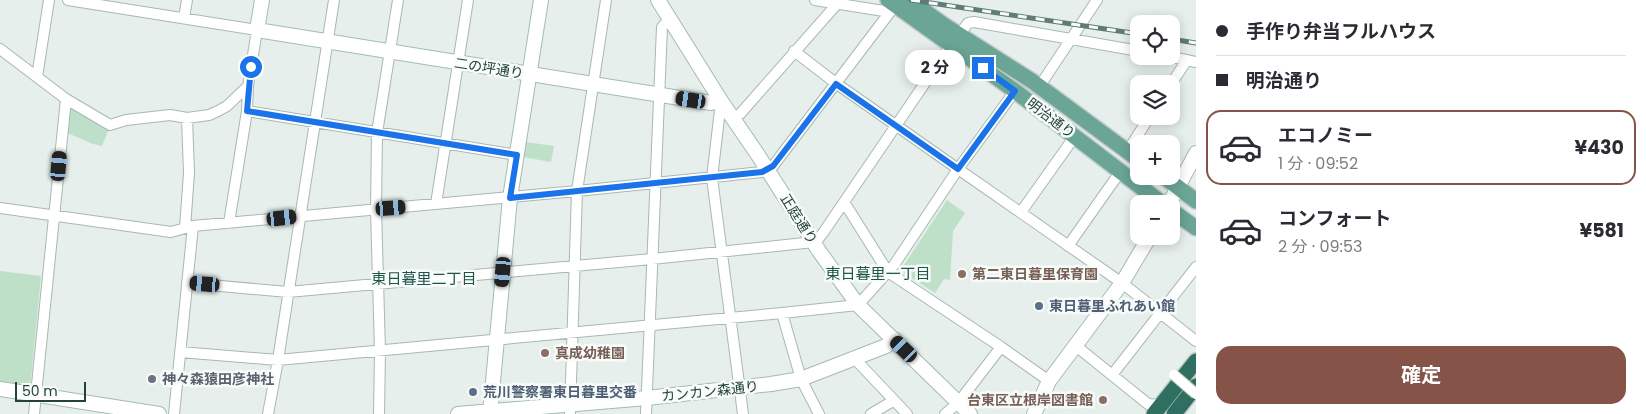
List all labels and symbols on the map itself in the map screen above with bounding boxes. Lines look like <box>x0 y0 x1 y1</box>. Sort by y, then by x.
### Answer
callout: 2 分 <box>906 50 966 86</box>
street label: 二の坪通り <box>453 53 525 83</box>
route start <box>240 56 262 78</box>
route end <box>972 57 994 79</box>
car <box>675 90 706 110</box>
street label: 明治通り <box>1023 93 1079 143</box>
car <box>50 150 67 182</box>
street label: 正庭通り <box>776 190 822 248</box>
car <box>375 199 406 217</box>
car <box>266 209 297 227</box>
car <box>494 256 511 288</box>
district label: 東日暮里一丁目 <box>825 263 931 284</box>
place label: 第二東日暮里保育園 <box>972 264 1098 284</box>
district label: 東日暮里二丁目 <box>371 268 477 289</box>
marker: 第二東日暮里保育園 <box>956 268 968 280</box>
car <box>189 275 220 293</box>
place label: 東日暮里ふれあい館 <box>1049 296 1175 316</box>
marker: 東日暮里ふれあい館 <box>1033 300 1045 312</box>
car <box>887 333 920 365</box>
place label: 真成幼稚園 <box>555 343 625 363</box>
marker: 真成幼稚園 <box>539 347 551 359</box>
place label: 神々森猿田彦神社 <box>162 369 274 389</box>
marker: 神々森猿田彦神社 <box>146 373 158 385</box>
street label: カンカン森通り <box>660 376 760 406</box>
scale bar <box>15 379 86 402</box>
place label: 荒川警察署東日暮里交番 <box>483 382 637 402</box>
marker: 荒川警察署東日暮里交番 <box>467 386 479 398</box>
place label: 台東区立根岸図書館 <box>967 390 1093 410</box>
marker: 台東区立根岸図書館 <box>1097 394 1109 406</box>

